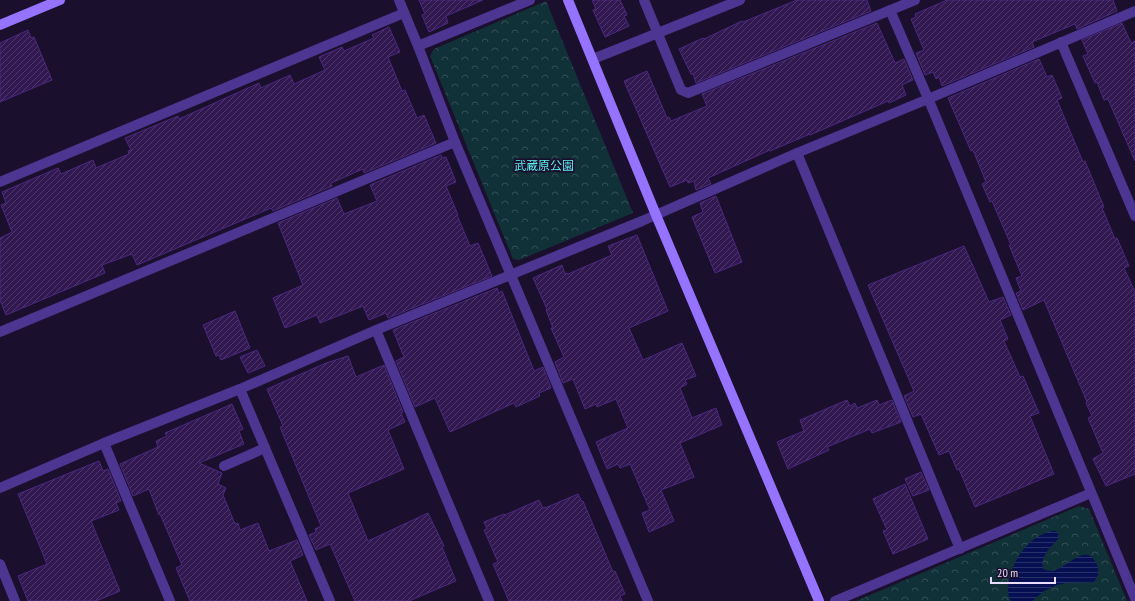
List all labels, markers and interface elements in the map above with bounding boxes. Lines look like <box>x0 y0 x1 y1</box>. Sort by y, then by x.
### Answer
park label: 武蔵原公園 <box>514 158 574 173</box>
scale bar <box>991 559 1055 585</box>
text: 20 m <box>997 565 1018 580</box>

